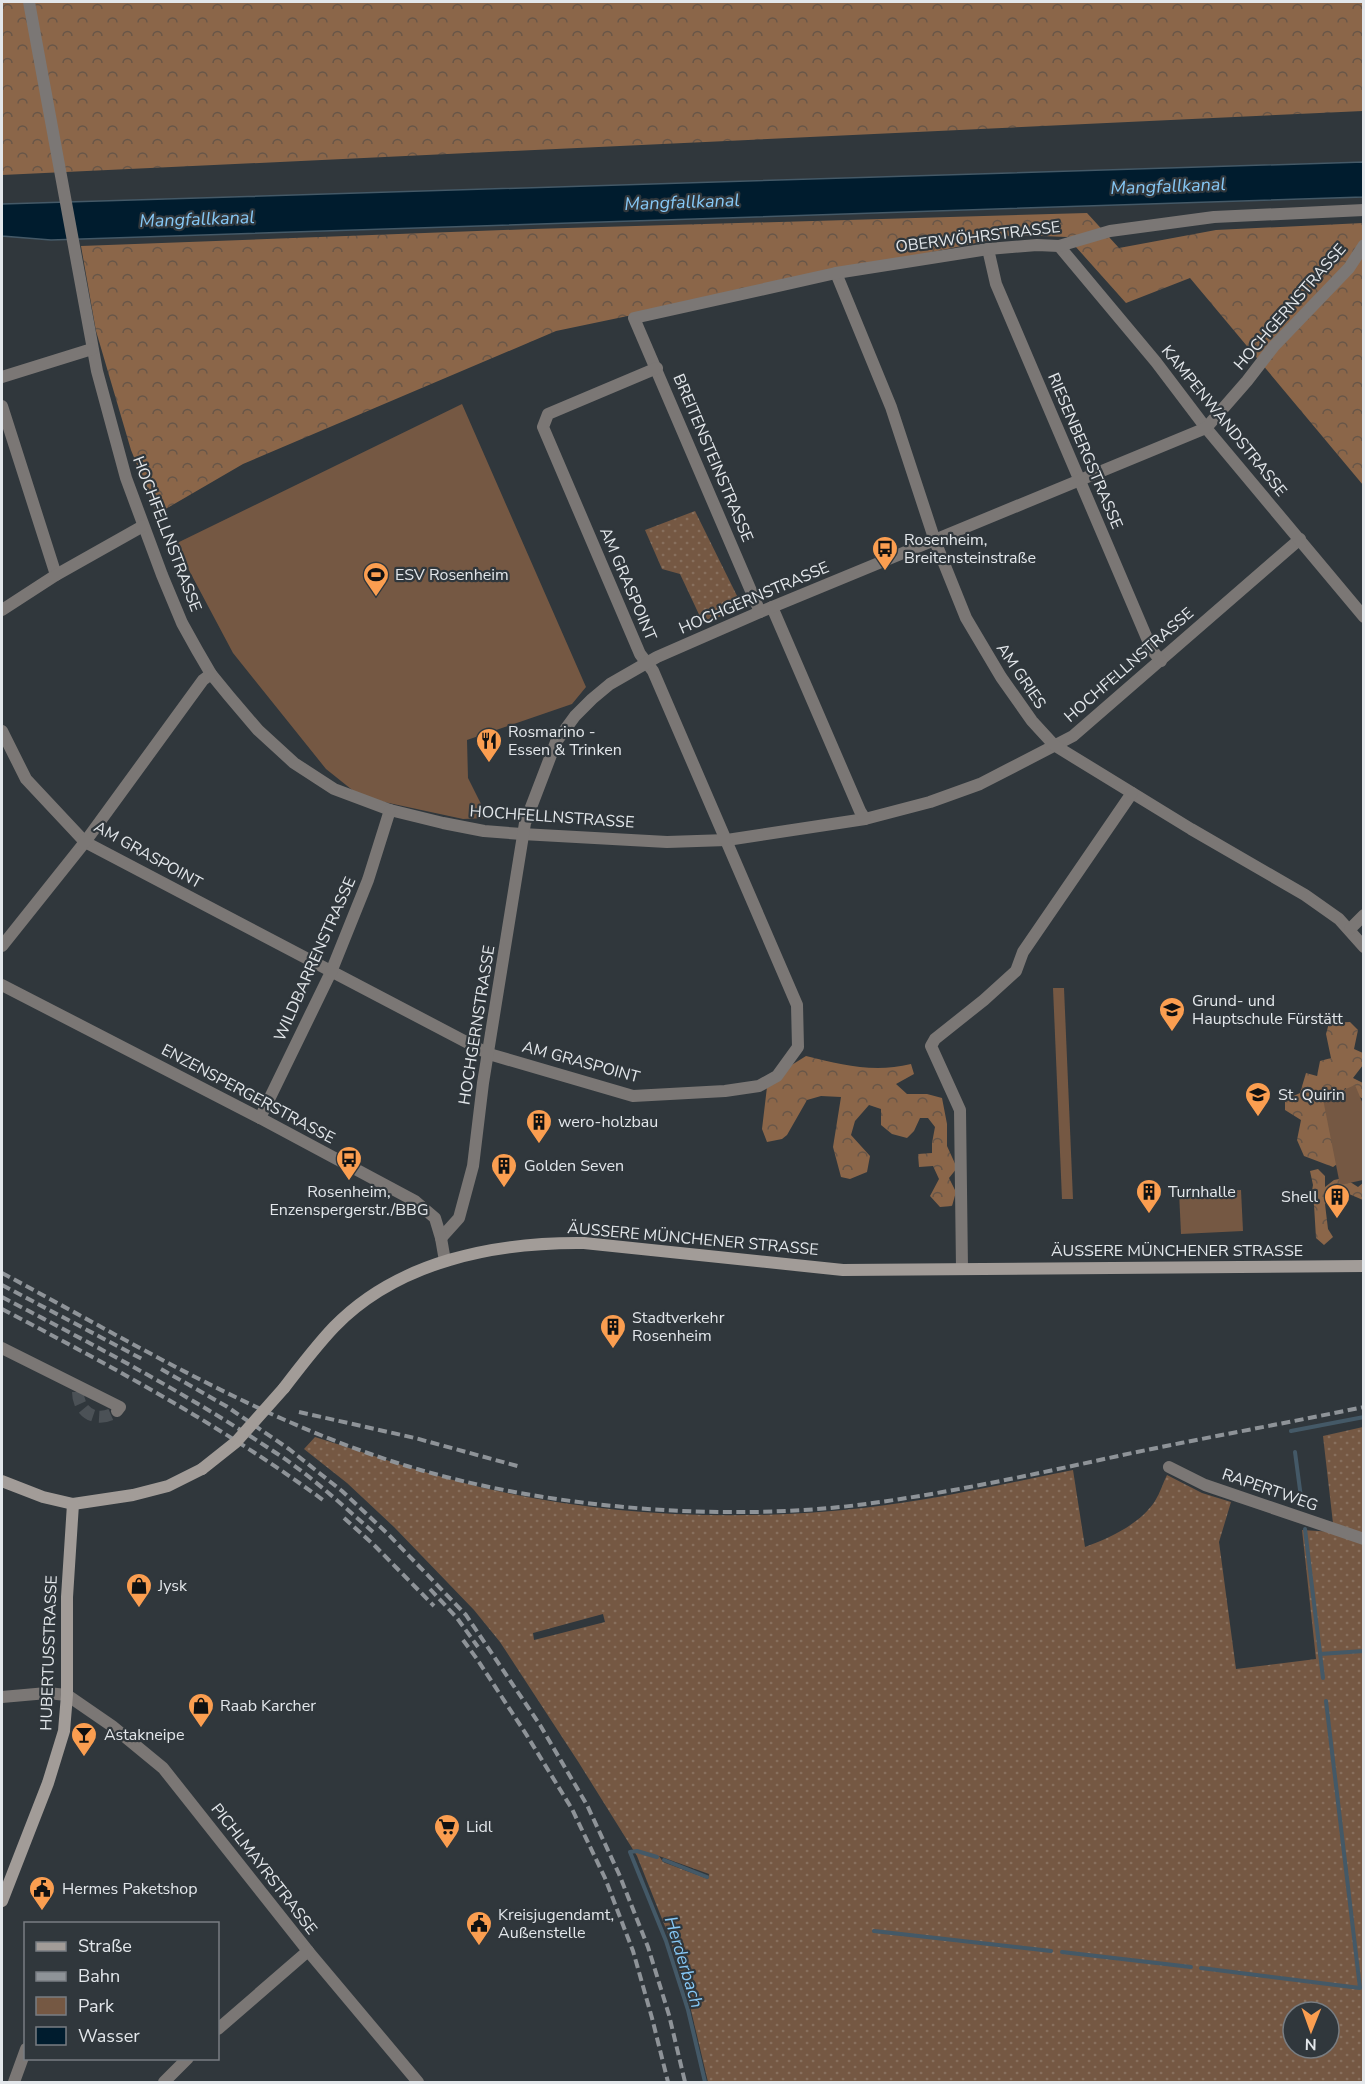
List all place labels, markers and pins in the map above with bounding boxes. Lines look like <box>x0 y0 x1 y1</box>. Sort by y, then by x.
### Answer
place label: Rosenheim, Breitensteinstraße <box>904 529 1036 569</box>
bus stop icon: Rosenheim, Breitensteinstraße <box>870 534 900 572</box>
sports icon: ESV Rosenheim <box>361 560 391 598</box>
place label: ESV Rosenheim <box>395 564 509 586</box>
place label: Rosmarino - Essen & Trinken <box>508 721 622 761</box>
restaurant icon: Rosmarino - Essen & Trinken <box>474 726 504 764</box>
place label: Grund- und Hauptschule Fürstätt <box>1192 990 1343 1030</box>
school or university icon: Grund- und Hauptschule Fürstätt <box>1157 995 1187 1033</box>
school or university icon: St. Quirin <box>1243 1080 1273 1118</box>
place label: St. Quirin <box>1278 1084 1345 1106</box>
building icon: wero-holzbau <box>524 1107 554 1145</box>
place label: wero-holzbau <box>558 1111 658 1133</box>
bus stop icon: Rosenheim, Enzenspergerstr./BBG <box>334 1144 364 1182</box>
building icon: Golden Seven <box>489 1151 519 1189</box>
place label: Golden Seven <box>524 1155 624 1177</box>
building icon: Turnhalle <box>1134 1177 1164 1215</box>
place label: Rosenheim, Enzenspergerstr./BBG <box>269 1181 429 1221</box>
place label: Turnhalle <box>1168 1181 1236 1203</box>
building icon: Shell <box>1322 1182 1352 1220</box>
place label: Shell <box>1281 1186 1318 1208</box>
place label: Stadtverkehr Rosenheim <box>632 1307 725 1347</box>
building icon: Stadtverkehr Rosenheim <box>598 1312 628 1350</box>
shop icon: Jysk <box>124 1571 154 1609</box>
place label: Jysk <box>157 1575 188 1597</box>
shop icon: Raab Karcher <box>186 1691 216 1729</box>
place label: Raab Karcher <box>220 1695 316 1717</box>
bar icon: Astakneipe <box>69 1720 99 1758</box>
place label: Astakneipe <box>104 1724 184 1746</box>
supermarket icon: Lidl <box>432 1812 462 1850</box>
place label: Lidl <box>466 1816 493 1838</box>
public building icon: Hermes Paketshop <box>27 1874 57 1912</box>
place label: Hermes Paketshop <box>62 1878 198 1900</box>
place label: Kreisjugendamt, Außenstelle <box>498 1904 614 1944</box>
public building icon: Kreisjugendamt, Außenstelle <box>464 1909 494 1947</box>

